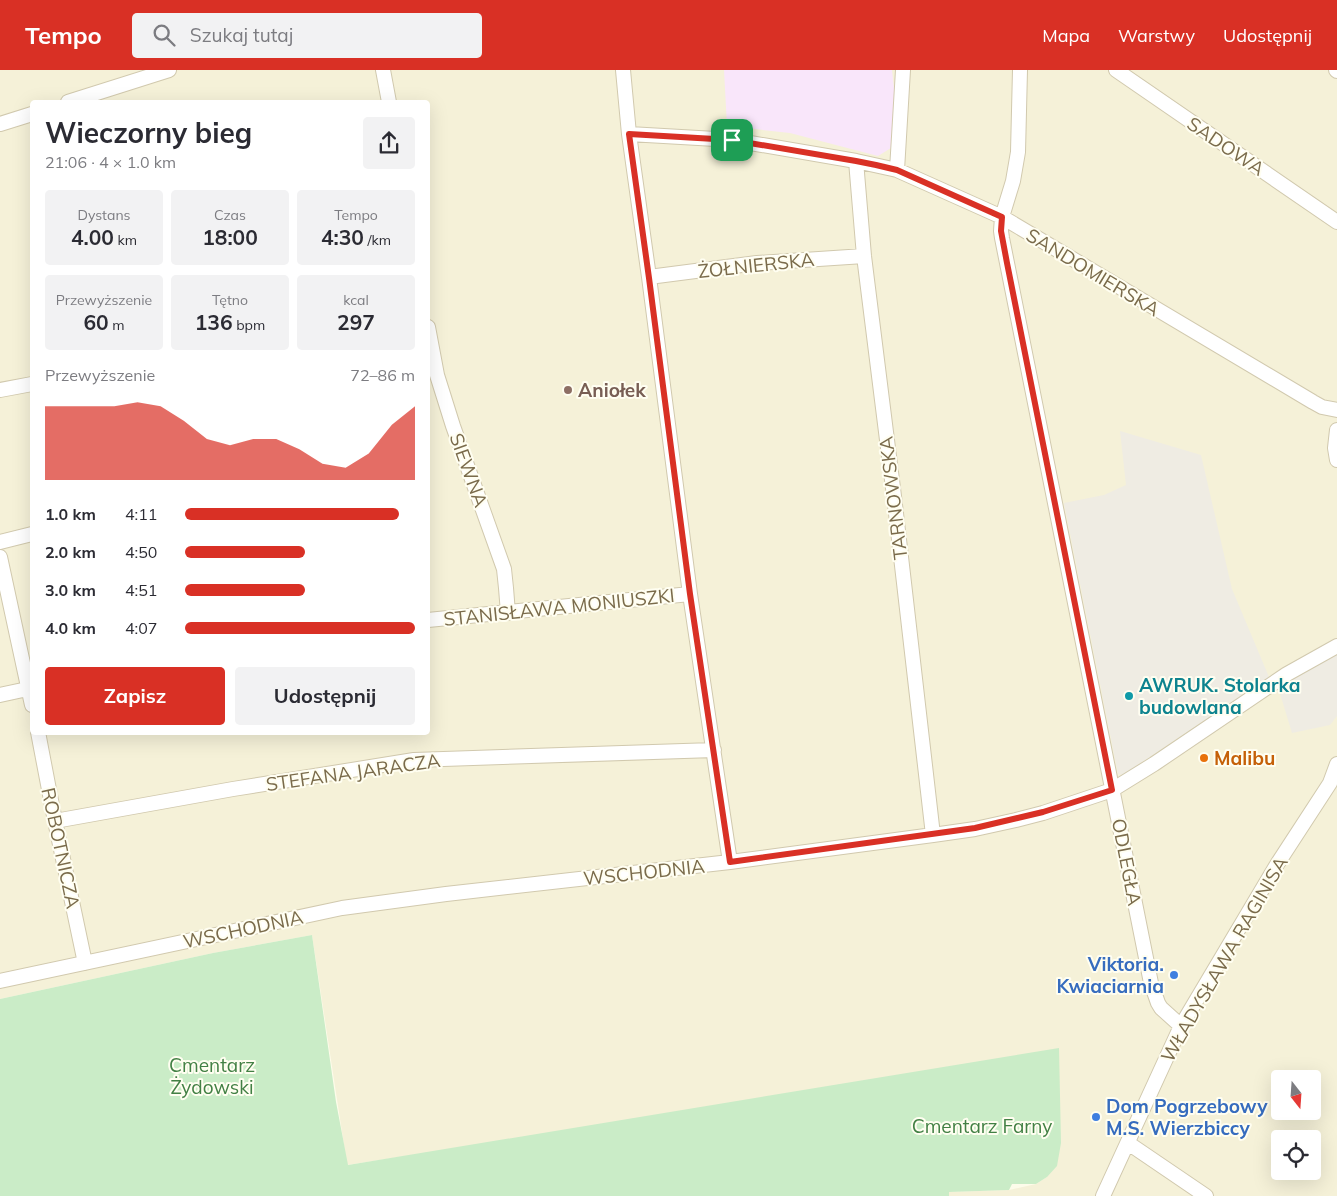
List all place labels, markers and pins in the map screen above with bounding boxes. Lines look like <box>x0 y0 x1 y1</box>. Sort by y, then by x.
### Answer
pin <box>711 119 753 161</box>
place label: Aniołek <box>578 378 646 402</box>
marker: Aniołek <box>562 384 574 396</box>
place label: AWRUK. Stolarka budowlana <box>1139 673 1301 719</box>
marker: AWRUK. Stolarka budowlana <box>1123 690 1135 702</box>
place label: Malibu <box>1214 746 1275 770</box>
marker: Malibu <box>1198 752 1210 764</box>
place label: Viktoria. Kwiaciarnia <box>1056 952 1164 998</box>
marker: Viktoria. Kwiaciarnia <box>1168 969 1180 981</box>
place label: Dom Pogrzebowy M.S. Wierzbiccy <box>1106 1094 1268 1140</box>
marker: Dom Pogrzebowy M.S. Wierzbiccy <box>1090 1111 1102 1123</box>

